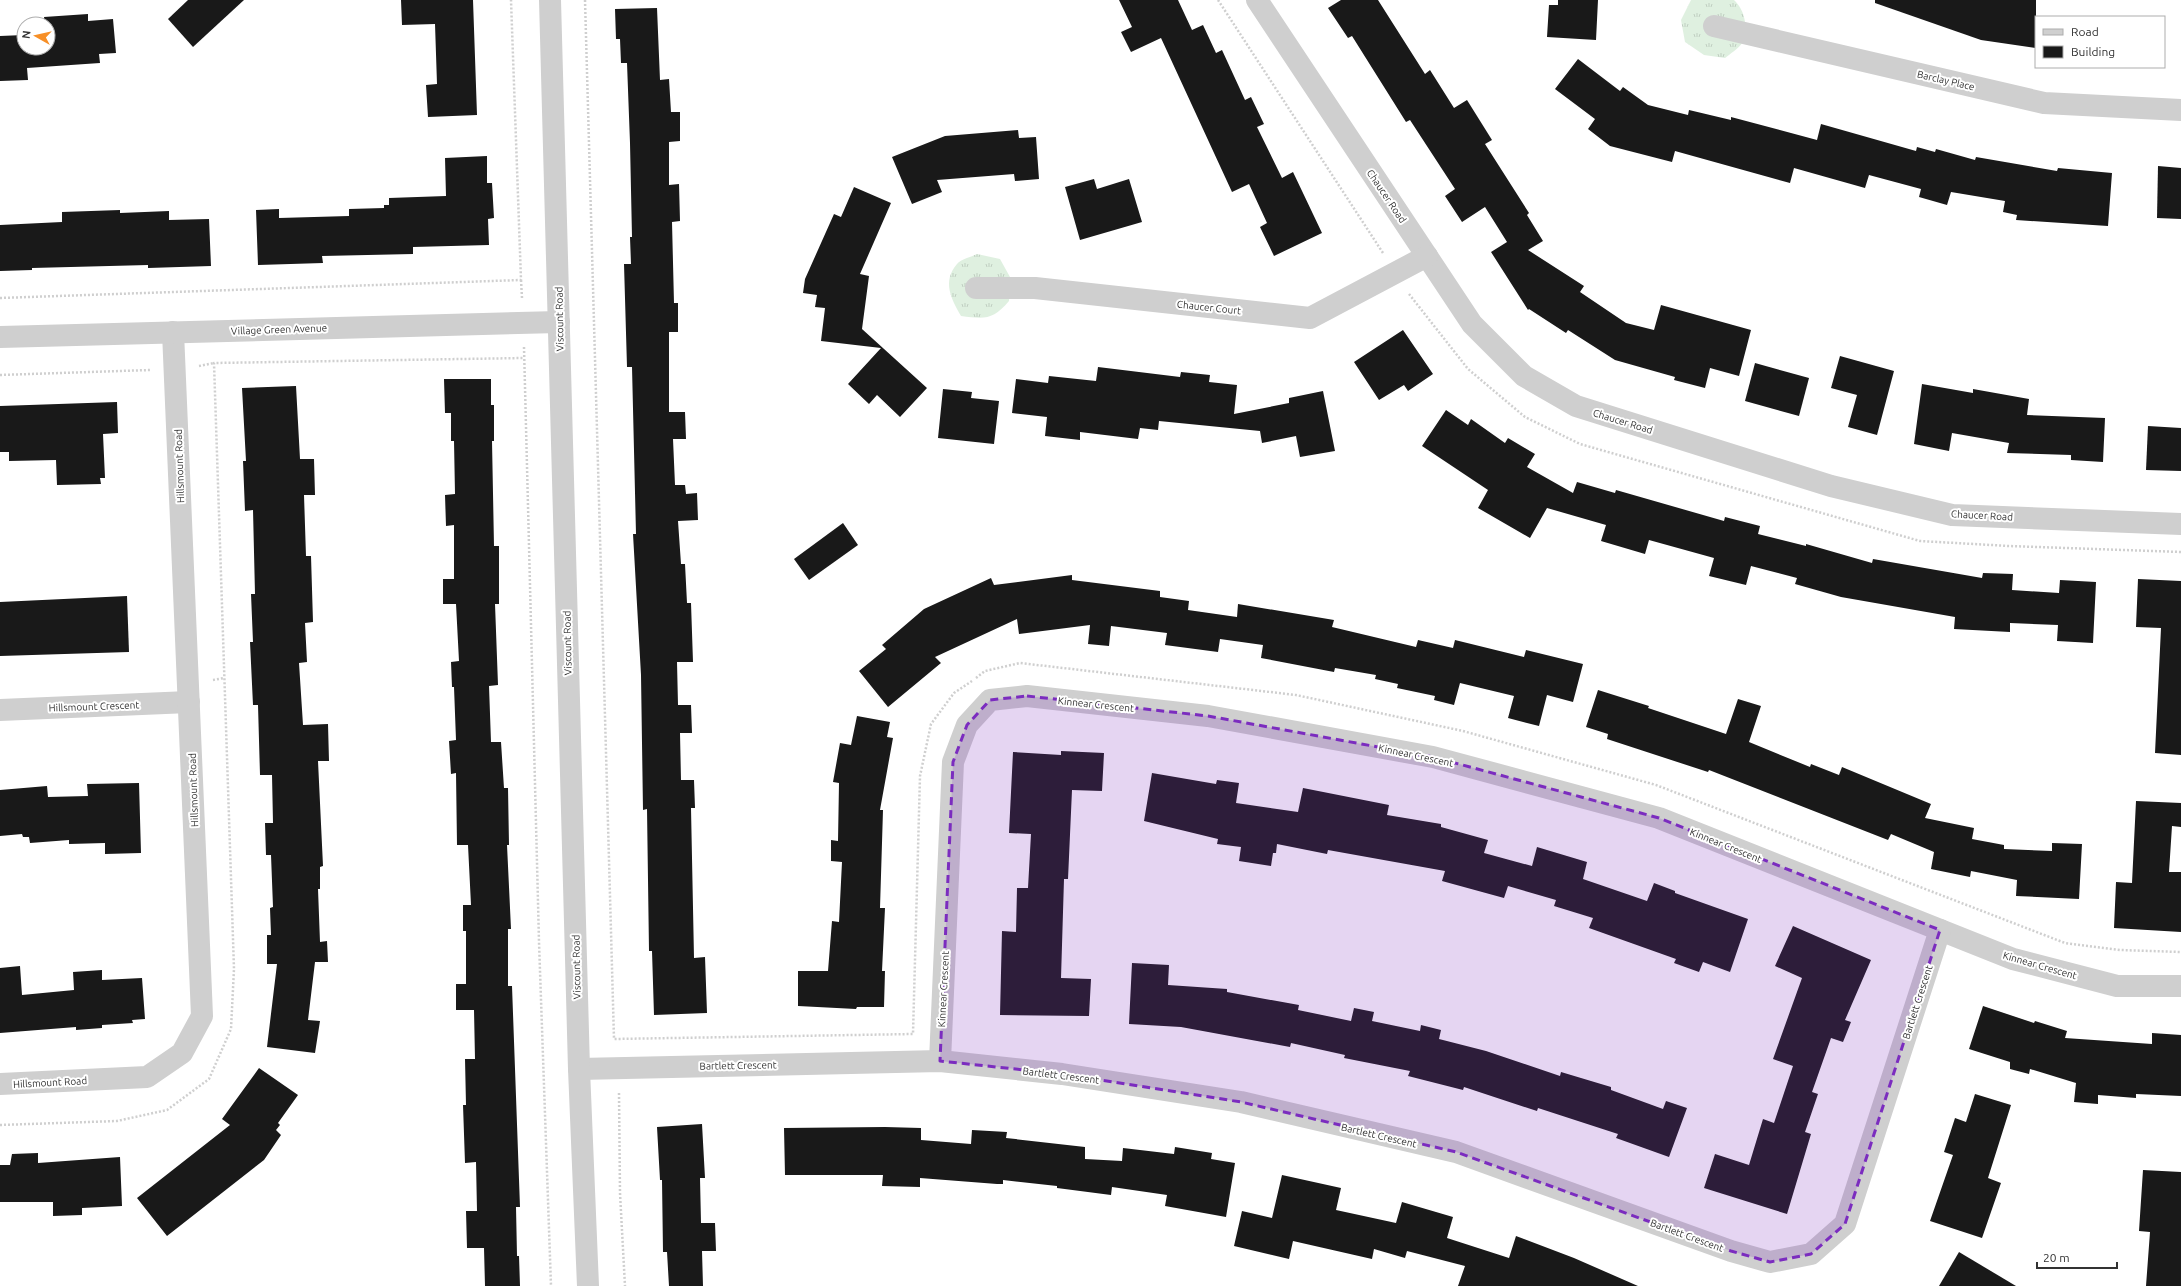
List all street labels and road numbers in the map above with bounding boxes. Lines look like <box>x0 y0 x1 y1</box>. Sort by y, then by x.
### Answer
street label: Barclay Place <box>1916 69 1976 92</box>
street label: Chaucer Road <box>1365 168 1409 225</box>
street label: Viscount Road <box>553 286 566 351</box>
street label: Chaucer Court <box>1176 299 1242 316</box>
street label: Village Green Avenue <box>231 322 327 337</box>
street label: Chaucer Road <box>1592 407 1654 436</box>
street label: Hillsmount Road <box>173 429 186 503</box>
street label: Chaucer Road <box>1951 508 2013 523</box>
street label: Viscount Road <box>561 610 574 675</box>
street label: Kinnear Crescent <box>1057 695 1135 714</box>
street label: Hillsmount Crescent <box>49 699 140 714</box>
street label: Kinnear Crescent <box>1377 742 1454 769</box>
street label: Hillsmount Road <box>187 753 200 827</box>
street label: Kinnear Crescent <box>1688 826 1763 865</box>
street label: Viscount Road <box>570 934 583 999</box>
street label: Kinnear Crescent <box>2002 950 2078 981</box>
street label: Kinnear Crescent <box>936 951 951 1027</box>
street label: Bartlett Crescent <box>1900 964 1935 1040</box>
street label: Bartlett Crescent <box>699 1059 777 1072</box>
street label: Bartlett Crescent <box>1022 1065 1100 1086</box>
street label: Hillsmount Road <box>13 1075 87 1090</box>
street label: Bartlett Crescent <box>1340 1121 1418 1150</box>
street label: Bartlett Crescent <box>1649 1217 1725 1254</box>

